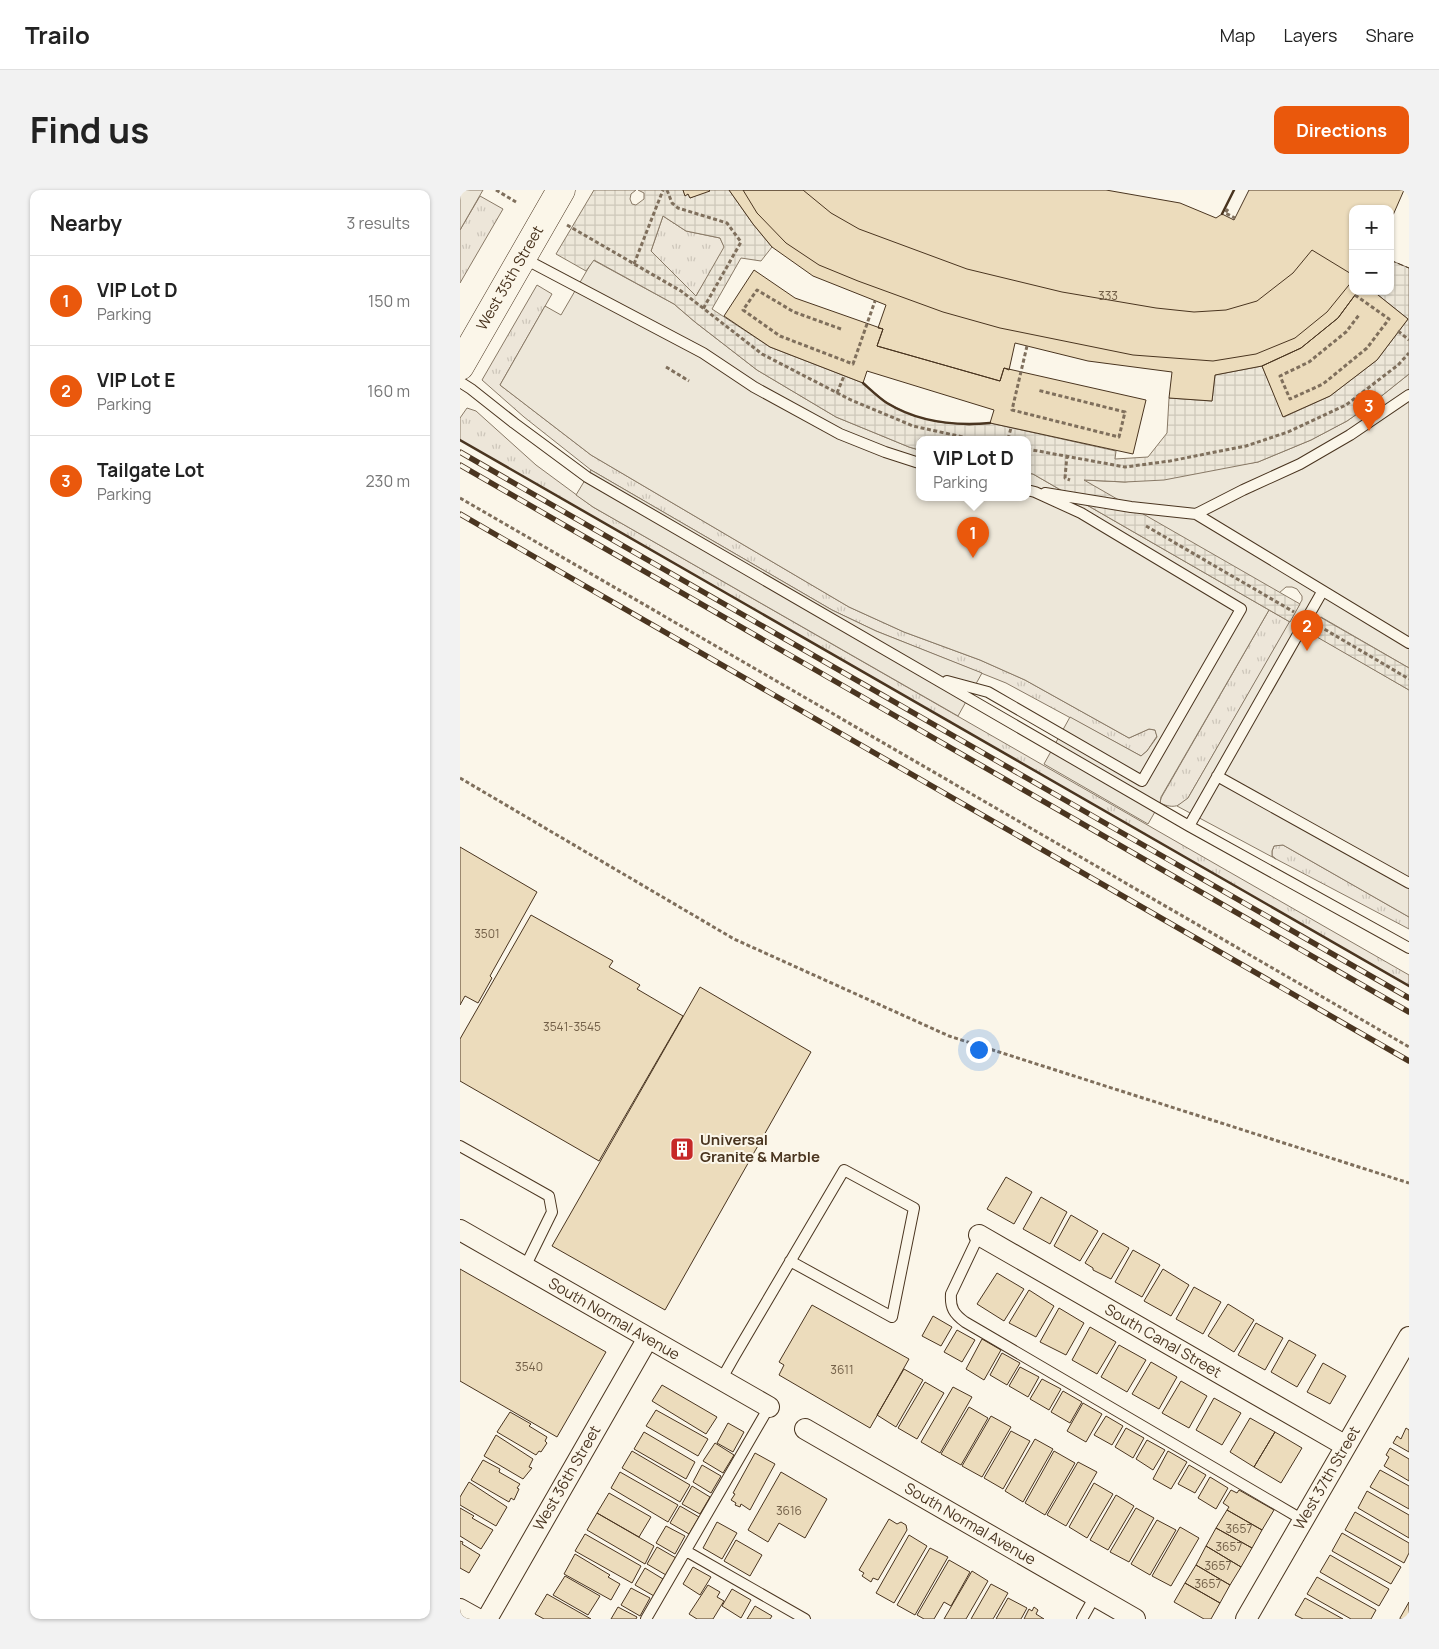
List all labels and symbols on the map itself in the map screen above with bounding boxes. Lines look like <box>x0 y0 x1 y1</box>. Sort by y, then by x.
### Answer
street label: West 35th Street <box>471 222 548 334</box>
house number: 333 <box>1098 287 1118 304</box>
pin: 3 <box>1353 390 1385 431</box>
pin: 1 <box>957 517 989 558</box>
pin: 2 <box>1291 610 1323 651</box>
house number: 3501 <box>474 925 500 942</box>
house number: 3541-3545 <box>543 1018 601 1035</box>
your location <box>966 1037 992 1063</box>
place label: Universal Granite & Marble <box>700 1129 820 1167</box>
building icon: Universal Granite & Marble <box>669 1136 695 1162</box>
street label: South Normal Avenue <box>545 1272 684 1365</box>
street label: South Canal Street <box>1101 1299 1226 1383</box>
house number: 3540 <box>515 1358 543 1375</box>
house number: 3611 <box>830 1361 854 1378</box>
street label: West 36th Street <box>528 1421 605 1534</box>
street label: West 37th Street <box>1288 1422 1365 1533</box>
street label: South Normal Avenue <box>901 1477 1040 1570</box>
house number: 3616 <box>776 1502 802 1519</box>
house number: 3657 <box>1225 1520 1253 1537</box>
house number: 3657 <box>1215 1538 1243 1555</box>
house number: 3657 <box>1204 1557 1232 1574</box>
house number: 3657 <box>1194 1575 1222 1592</box>

